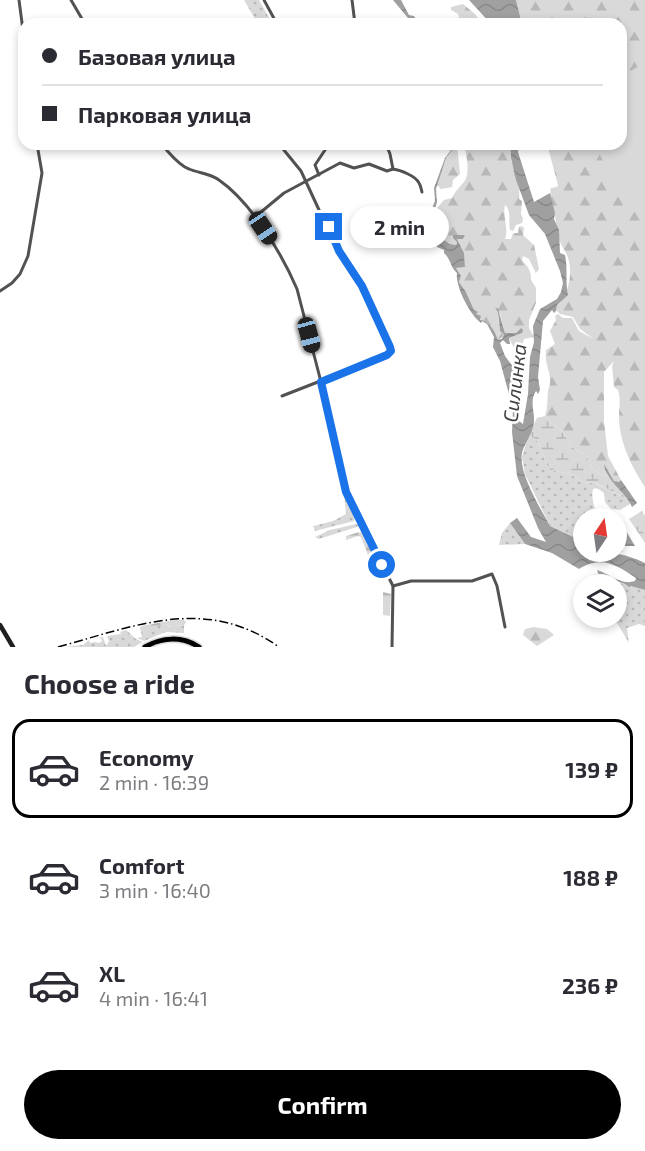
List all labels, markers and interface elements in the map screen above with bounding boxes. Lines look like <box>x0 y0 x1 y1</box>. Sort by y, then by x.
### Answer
text: Базовая улица <box>78 43 236 69</box>
text: Парковая улица <box>78 101 251 127</box>
callout: 2 min <box>350 206 449 248</box>
car <box>245 208 281 248</box>
route end <box>315 213 342 240</box>
text: 2 min <box>374 215 425 239</box>
car <box>296 315 322 355</box>
water label: Силинка <box>497 342 531 424</box>
north arrow <box>573 508 627 562</box>
map controls <box>573 508 627 628</box>
route start <box>368 551 395 578</box>
button: layers <box>573 574 627 628</box>
text: Choose a ride <box>24 667 195 699</box>
icon: car <box>27 742 81 796</box>
text: Economy <box>99 744 194 770</box>
text: 139 ₽ <box>565 756 618 782</box>
text: 2 min · 16:39 <box>99 770 209 794</box>
icon: car <box>27 850 81 904</box>
text: Comfort <box>99 852 184 878</box>
text: 188 ₽ <box>563 864 618 890</box>
text: 3 min · 16:40 <box>99 878 211 902</box>
icon: car <box>27 958 81 1012</box>
text: XL <box>99 960 125 986</box>
text: 236 ₽ <box>562 972 618 998</box>
text: 4 min · 16:41 <box>99 986 208 1010</box>
button: Confirm <box>24 1070 621 1139</box>

